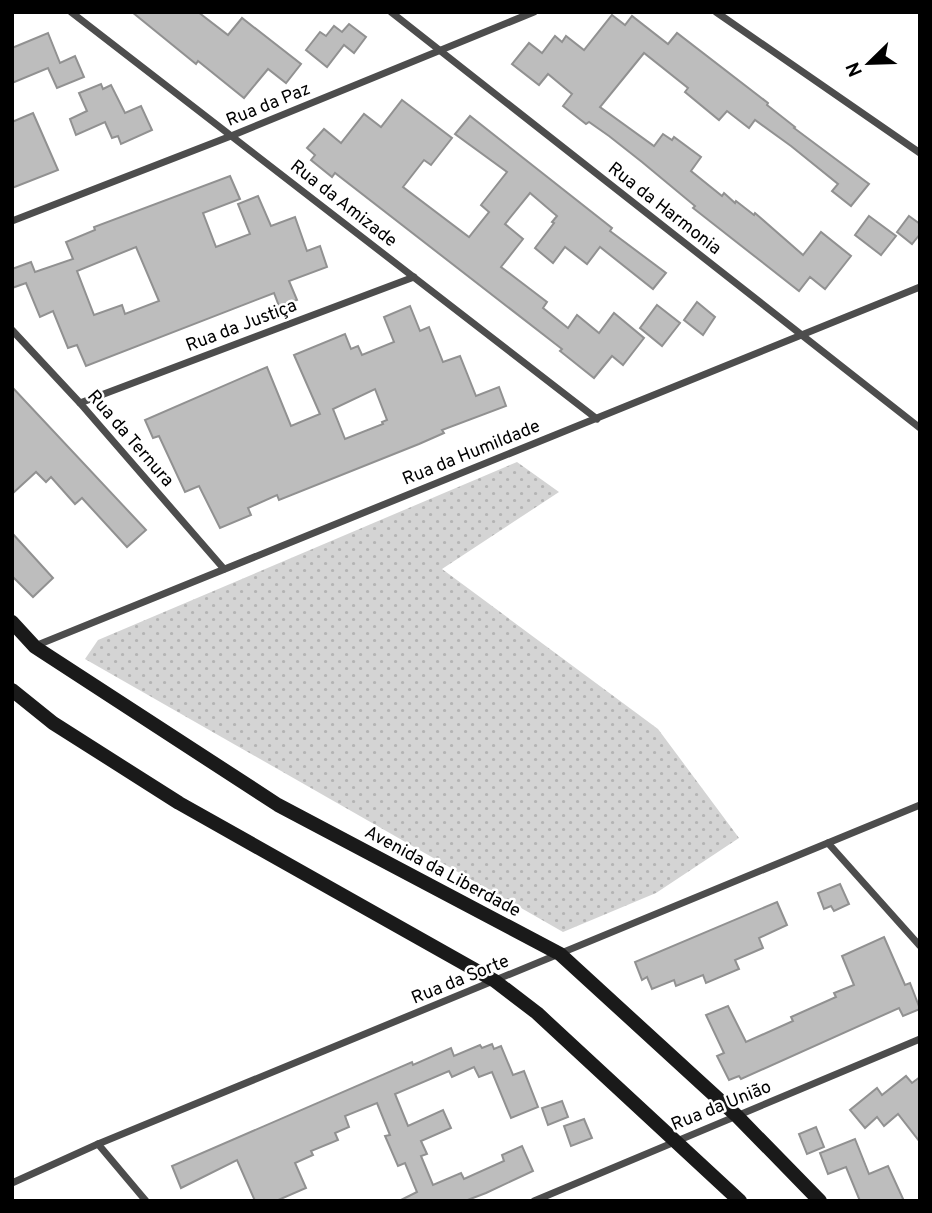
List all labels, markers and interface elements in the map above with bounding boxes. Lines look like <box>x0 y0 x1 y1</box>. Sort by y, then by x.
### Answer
north arrow <box>834 28 904 98</box>
text: N <box>841 58 869 80</box>
street label: Rua da Paz <box>223 78 314 133</box>
street label: Rua da Amizade <box>285 155 401 253</box>
street label: Rua da Harmonia <box>603 158 725 261</box>
street label: Rua da Justiça <box>183 295 300 358</box>
street label: Rua da Ternura <box>82 386 178 492</box>
street label: Rua da Humildade <box>399 415 544 491</box>
street label: Avenida da Liberdade <box>360 821 524 923</box>
street label: Rua da Sorte <box>408 950 513 1010</box>
street label: Rua da União <box>668 1076 775 1137</box>

